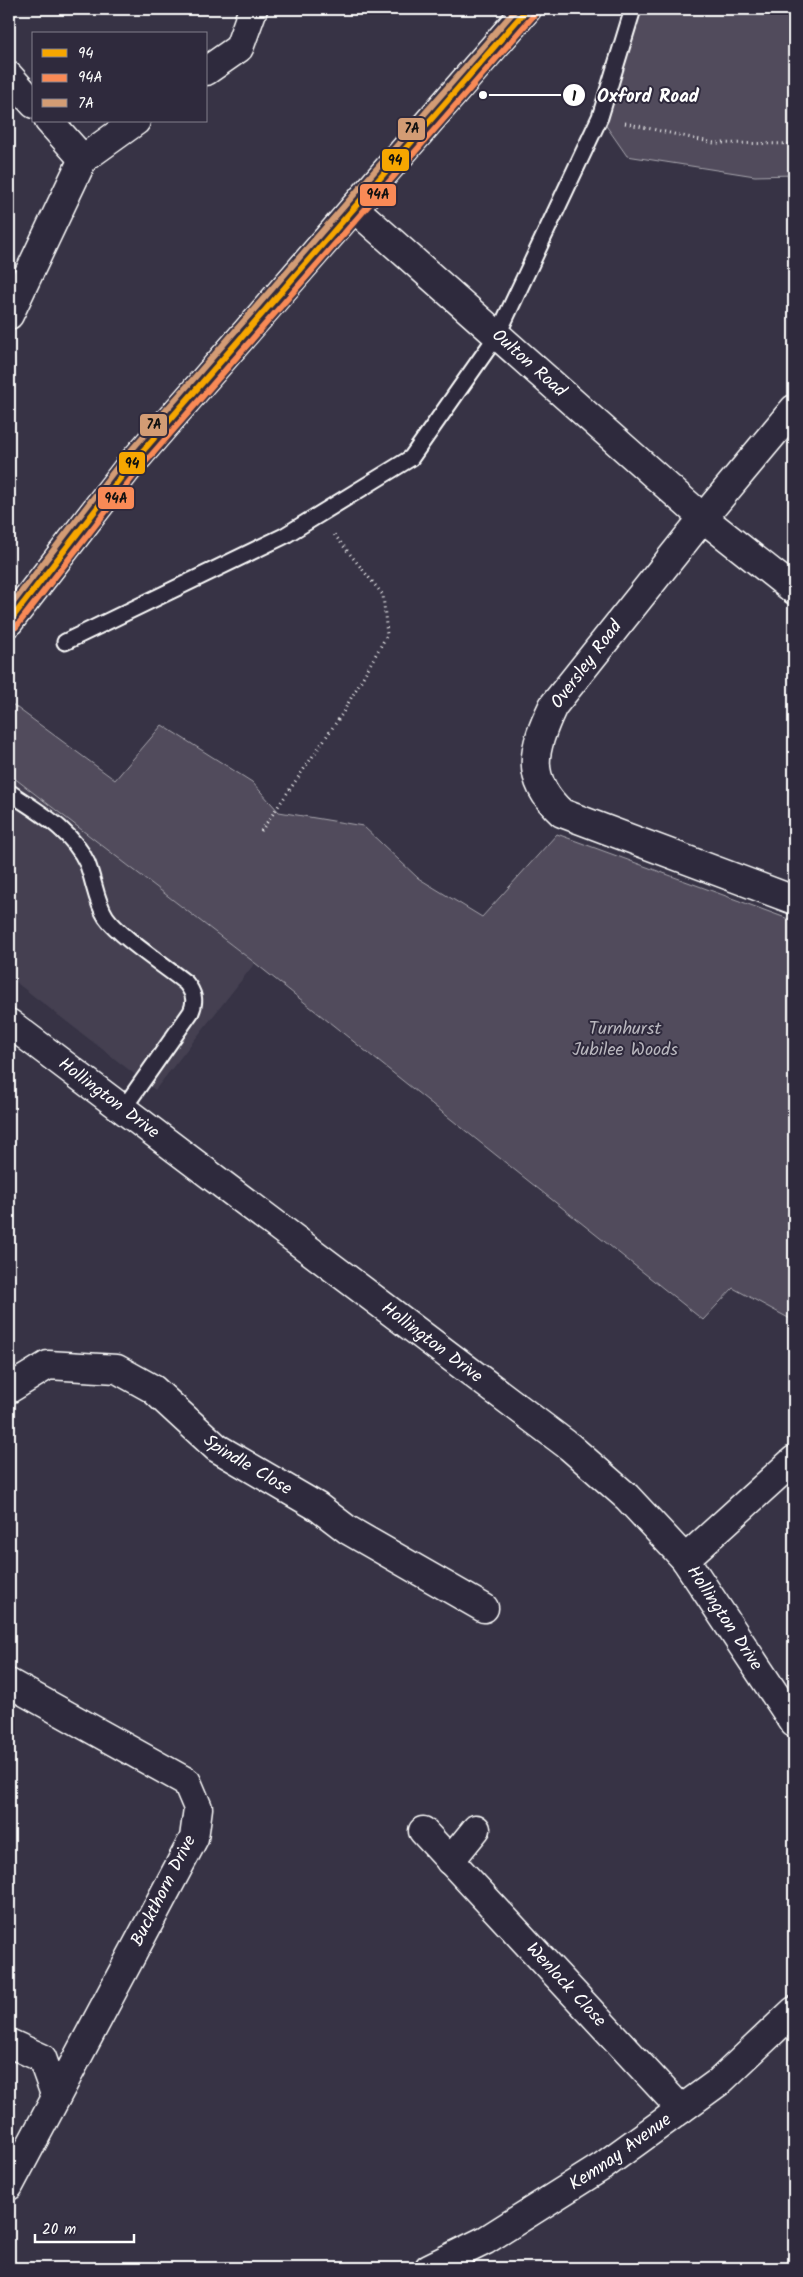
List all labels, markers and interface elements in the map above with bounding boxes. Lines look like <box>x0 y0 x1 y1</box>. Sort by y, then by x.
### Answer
legend <box>32 32 208 122</box>
text: 94 <box>78 42 94 66</box>
text: 94A <box>78 66 103 90</box>
callout: Oxford Road <box>562 78 709 112</box>
text: Oxford Road <box>597 82 700 112</box>
text: 1 <box>572 85 577 109</box>
text: 7A <box>78 92 94 116</box>
line badge: 7A <box>397 117 426 141</box>
text: 7A <box>404 118 420 140</box>
line badge: 94 <box>381 148 410 172</box>
text: 94 <box>388 150 403 172</box>
line badge: 94A <box>359 183 397 207</box>
text: 94A <box>366 184 390 206</box>
street label: Oulton Road <box>485 322 574 406</box>
line badge: 7A <box>139 413 168 437</box>
text: 7A <box>146 414 162 436</box>
line badge: 94 <box>118 451 146 475</box>
text: 94 <box>125 453 140 475</box>
line badge: 94A <box>97 486 135 510</box>
text: 94A <box>104 488 128 510</box>
street label: Oversley Road <box>544 614 631 716</box>
park label: Turnhurst Jubilee Woods <box>572 1015 678 1065</box>
street label: Hollington Drive <box>52 1050 166 1146</box>
street label: Hollington Drive <box>375 1294 489 1391</box>
street label: Spindle Close <box>196 1427 298 1503</box>
street label: Hollington Drive <box>679 1560 770 1677</box>
street label: Buckthorn Drive <box>123 1830 205 1952</box>
street label: Wenlock Close <box>519 1936 613 2034</box>
street label: Kemnay Avenue <box>563 2106 678 2199</box>
scale bar <box>35 2212 134 2244</box>
text: 20 m <box>42 2218 76 2242</box>

